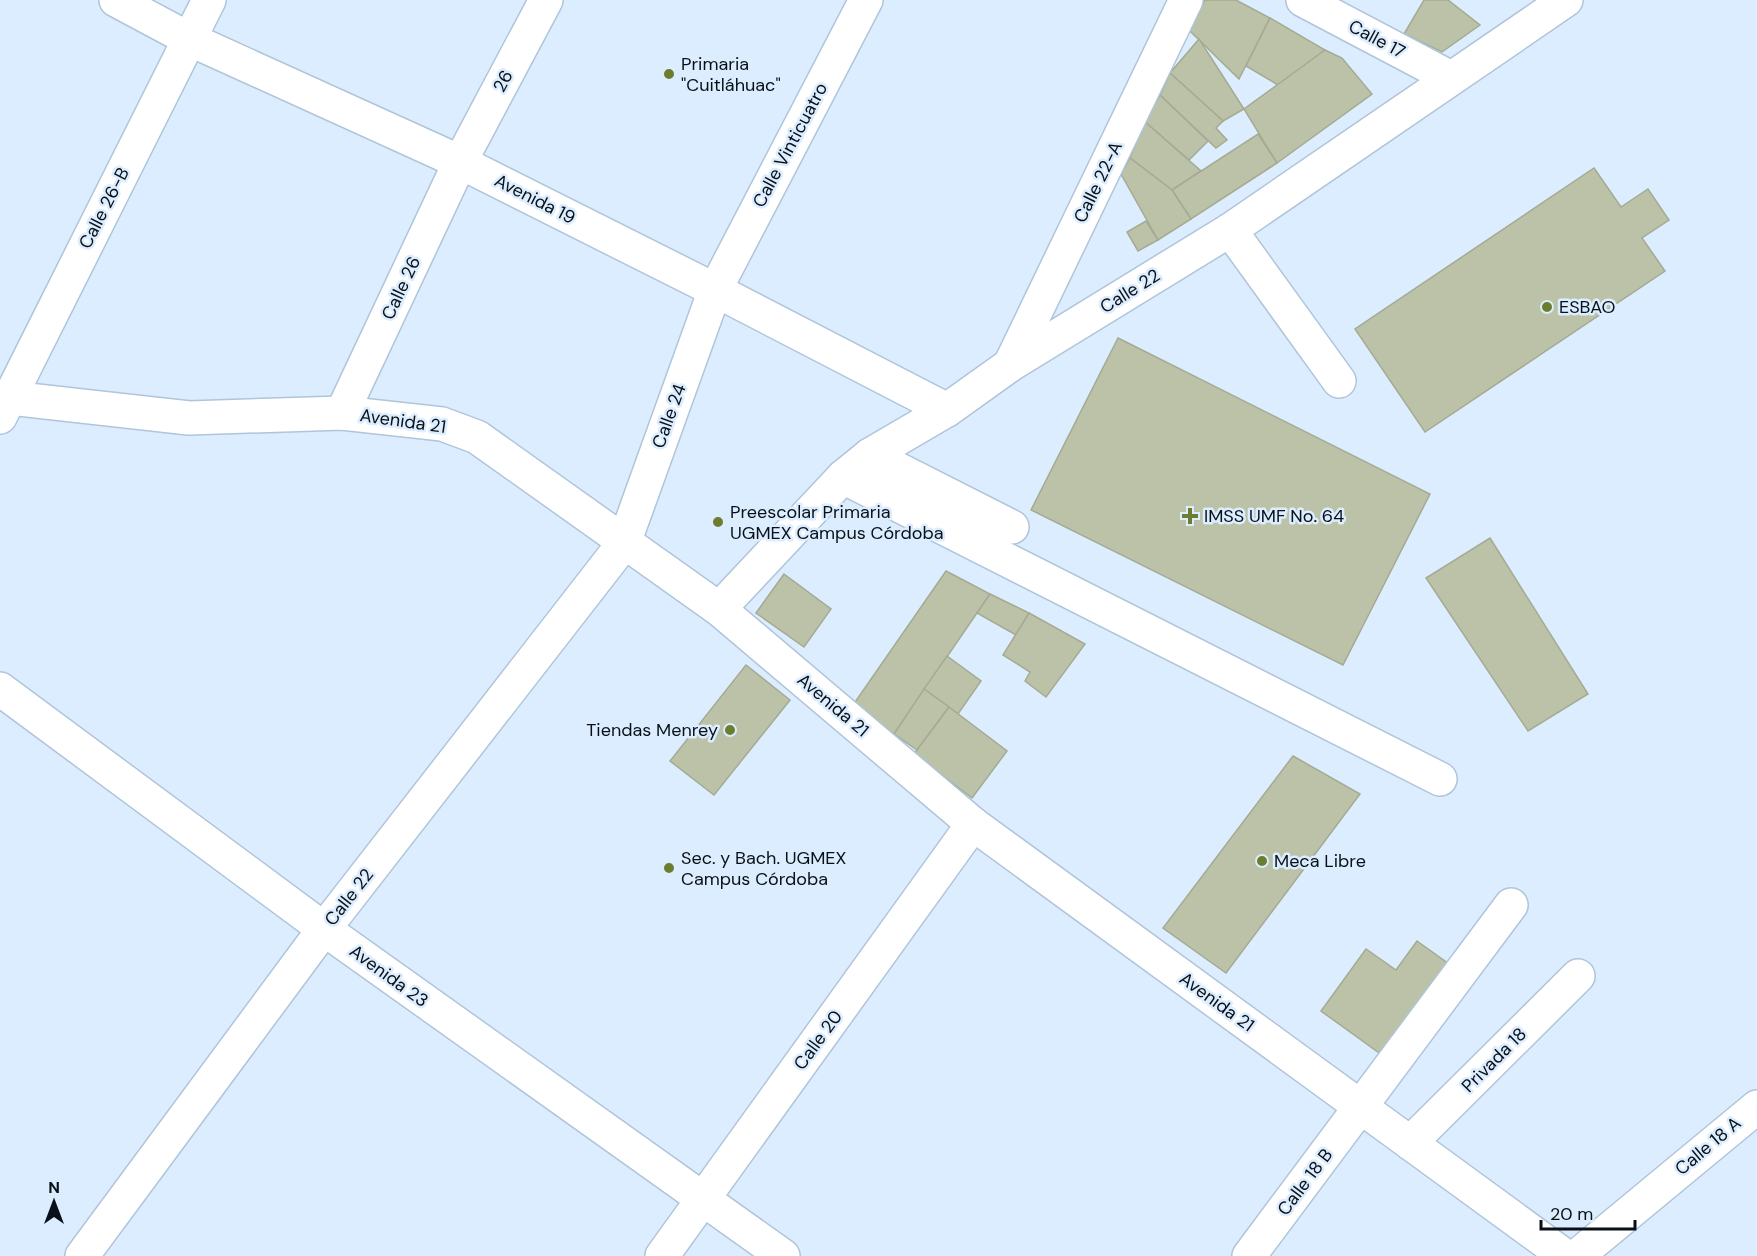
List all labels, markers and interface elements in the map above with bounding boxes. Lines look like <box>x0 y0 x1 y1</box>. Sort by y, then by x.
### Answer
street label: Calle 17 <box>1344 14 1410 64</box>
place label: Primaria "Cuitláhuac" <box>681 52 781 97</box>
street label: 26 <box>487 66 519 96</box>
marker: Primaria "Cuitláhuac" <box>662 67 676 81</box>
street label: Calle Vinticuatro <box>747 78 833 212</box>
street label: Calle 22-A <box>1068 137 1128 227</box>
street label: Calle 26-B <box>73 163 135 253</box>
street label: Avenida 19 <box>490 168 580 230</box>
street label: Calle 26 <box>376 252 426 324</box>
street label: Calle 22 <box>1095 263 1165 319</box>
place label: ESBAO <box>1559 295 1615 319</box>
marker: ESBAO <box>1540 300 1554 314</box>
street label: Calle 24 <box>646 380 692 451</box>
street label: Avenida 21 <box>358 403 448 439</box>
place label: Preescolar Primaria UGMEX Campus Córdoba <box>730 500 943 545</box>
place label: IMSS UMF No. 64 <box>1204 504 1344 528</box>
marker: IMSS UMF No. 64 <box>1181 507 1199 525</box>
marker: Preescolar Primaria UGMEX Campus Córdoba <box>711 515 725 529</box>
street label: Avenida 21 <box>792 668 874 742</box>
place label: Tiendas Menrey <box>586 718 718 742</box>
marker: Tiendas Menrey <box>723 723 737 737</box>
place label: Sec. y Bach. UGMEX Campus Córdoba <box>681 846 846 891</box>
place label: Meca Libre <box>1274 849 1366 873</box>
marker: Meca Libre <box>1255 854 1269 868</box>
marker: Sec. y Bach. UGMEX Campus Córdoba <box>662 861 676 875</box>
street label: Calle 22 <box>319 863 379 931</box>
street label: Avenida 23 <box>345 939 433 1013</box>
street label: Avenida 21 <box>1175 967 1259 1037</box>
street label: Calle 20 <box>788 1005 848 1075</box>
street label: Privada 18 <box>1456 1022 1532 1098</box>
street label: Calle 18 A <box>1670 1111 1746 1181</box>
street label: Calle 18 B <box>1272 1144 1338 1220</box>
north arrow <box>24 1172 84 1232</box>
text: N <box>48 1177 60 1198</box>
scale bar <box>1541 1193 1636 1231</box>
text: 20 m <box>1550 1202 1593 1226</box>

